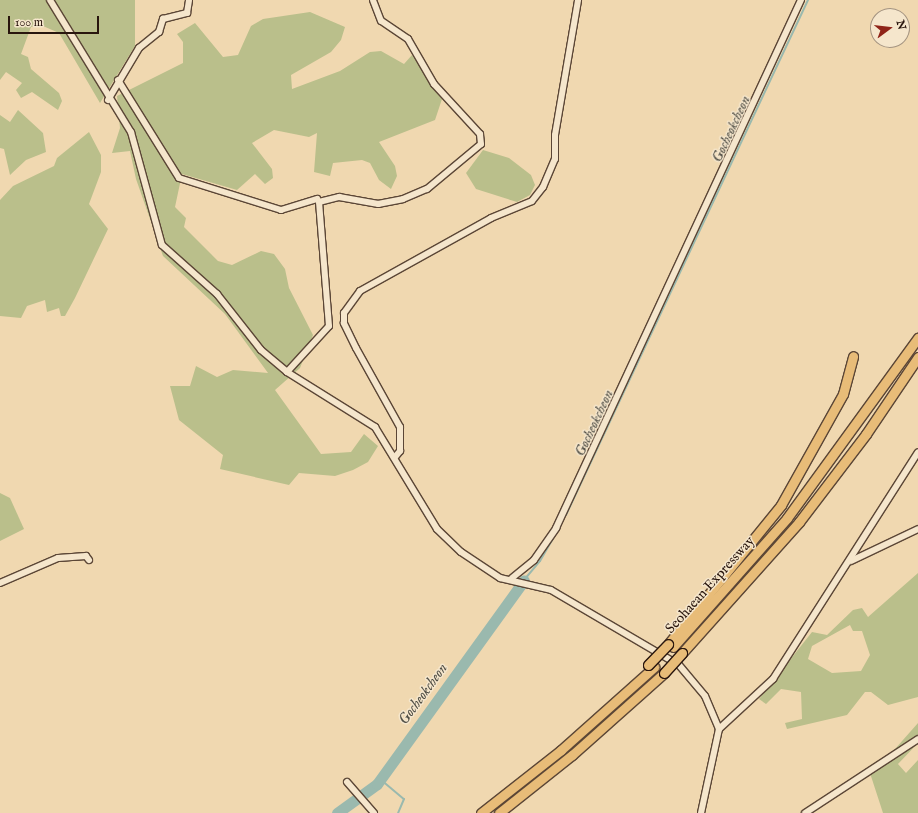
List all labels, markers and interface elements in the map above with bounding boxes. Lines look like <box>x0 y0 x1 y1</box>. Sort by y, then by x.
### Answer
scale bar <box>10 8 101 34</box>
north arrow <box>870 8 910 48</box>
text: 100 m <box>15 15 43 30</box>
text: N <box>893 19 909 32</box>
water label: Gocheokcheon <box>708 93 754 165</box>
water label: Gocheokcheon <box>571 387 617 459</box>
street label: Seohaean Expressway <box>662 533 758 637</box>
water label: Gocheokcheon <box>395 660 451 728</box>

